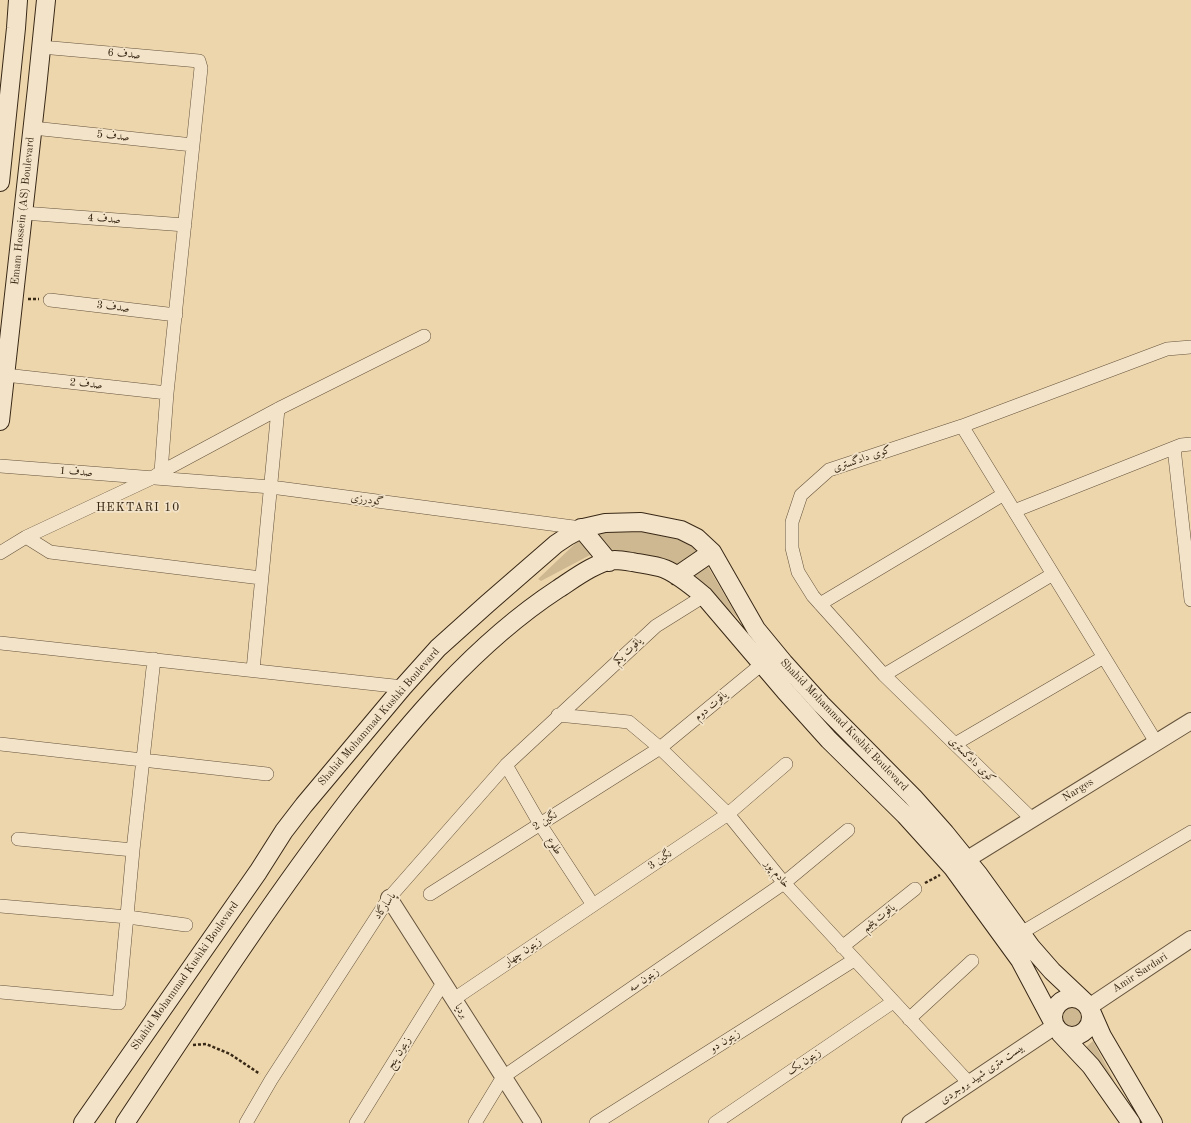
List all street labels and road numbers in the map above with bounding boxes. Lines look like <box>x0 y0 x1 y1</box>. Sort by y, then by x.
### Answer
street label: صدف 6 <box>107 46 141 62</box>
street label: صدف 5 <box>96 128 130 144</box>
street label: Emam Hossein (AS) Boulevard <box>9 136 37 286</box>
street label: صدف 4 <box>87 211 121 227</box>
street label: صدف 3 <box>96 298 130 316</box>
street label: صدف 2 <box>69 376 103 392</box>
street label: کوی دادگستری <box>831 443 893 475</box>
street label: صدف 1 <box>59 464 93 480</box>
street label: گودرزی <box>350 491 384 509</box>
street label: یاقوت یکم <box>611 634 645 668</box>
street label: Shahid Mohammad Kushki Boulevard <box>315 645 443 789</box>
street label: Shahid Mohammad Kushki Boulevard <box>777 656 911 794</box>
street label: یاقوت دوم <box>692 688 730 724</box>
street label: کوی دادگستری <box>946 734 998 786</box>
street label: Narges <box>1060 775 1096 805</box>
street label: نگین 2 <box>530 808 560 834</box>
street label: طلوع <box>543 835 565 857</box>
street label: نگین 3 <box>645 847 675 873</box>
street label: خادم پور <box>762 857 792 891</box>
street label: پاسارگاد <box>371 890 399 922</box>
street label: Shahid Mohammad Kushki Boulevard <box>128 899 242 1053</box>
street label: یاقوت پنجم <box>860 901 898 935</box>
street label: زیتون چهار <box>502 935 544 969</box>
street label: Amir Sardari <box>1110 950 1170 996</box>
street label: زیتون سه <box>626 965 662 995</box>
street label: بردیا <box>451 1001 471 1021</box>
street label: زیتون دو <box>708 1027 742 1055</box>
street label: زیتون پنج <box>384 1034 414 1072</box>
street label: بیست متری شهید بروجردی <box>937 1041 1027 1107</box>
street label: زیتون یک <box>785 1046 823 1078</box>

